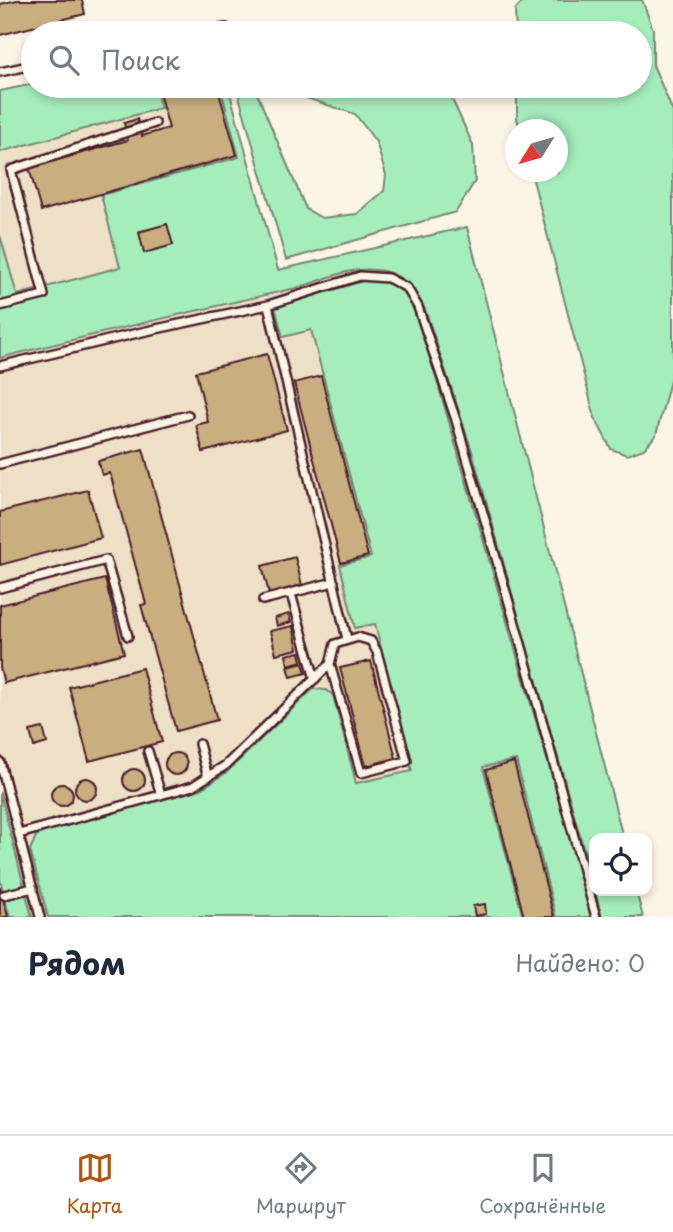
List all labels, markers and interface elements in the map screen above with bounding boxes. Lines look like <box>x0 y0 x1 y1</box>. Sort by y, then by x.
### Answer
search box <box>21 21 652 98</box>
text: Поиск <box>101 40 180 79</box>
icon: search <box>45 41 83 79</box>
north arrow <box>505 119 568 182</box>
map controls <box>589 833 652 896</box>
button: locate <box>589 833 652 896</box>
text: Рядом <box>28 940 126 985</box>
text: Найдено: 0 <box>515 945 645 980</box>
tab: Карта <box>67 1149 123 1219</box>
tab: Маршрут <box>256 1149 346 1219</box>
tab: Сохранённые <box>479 1149 606 1219</box>

